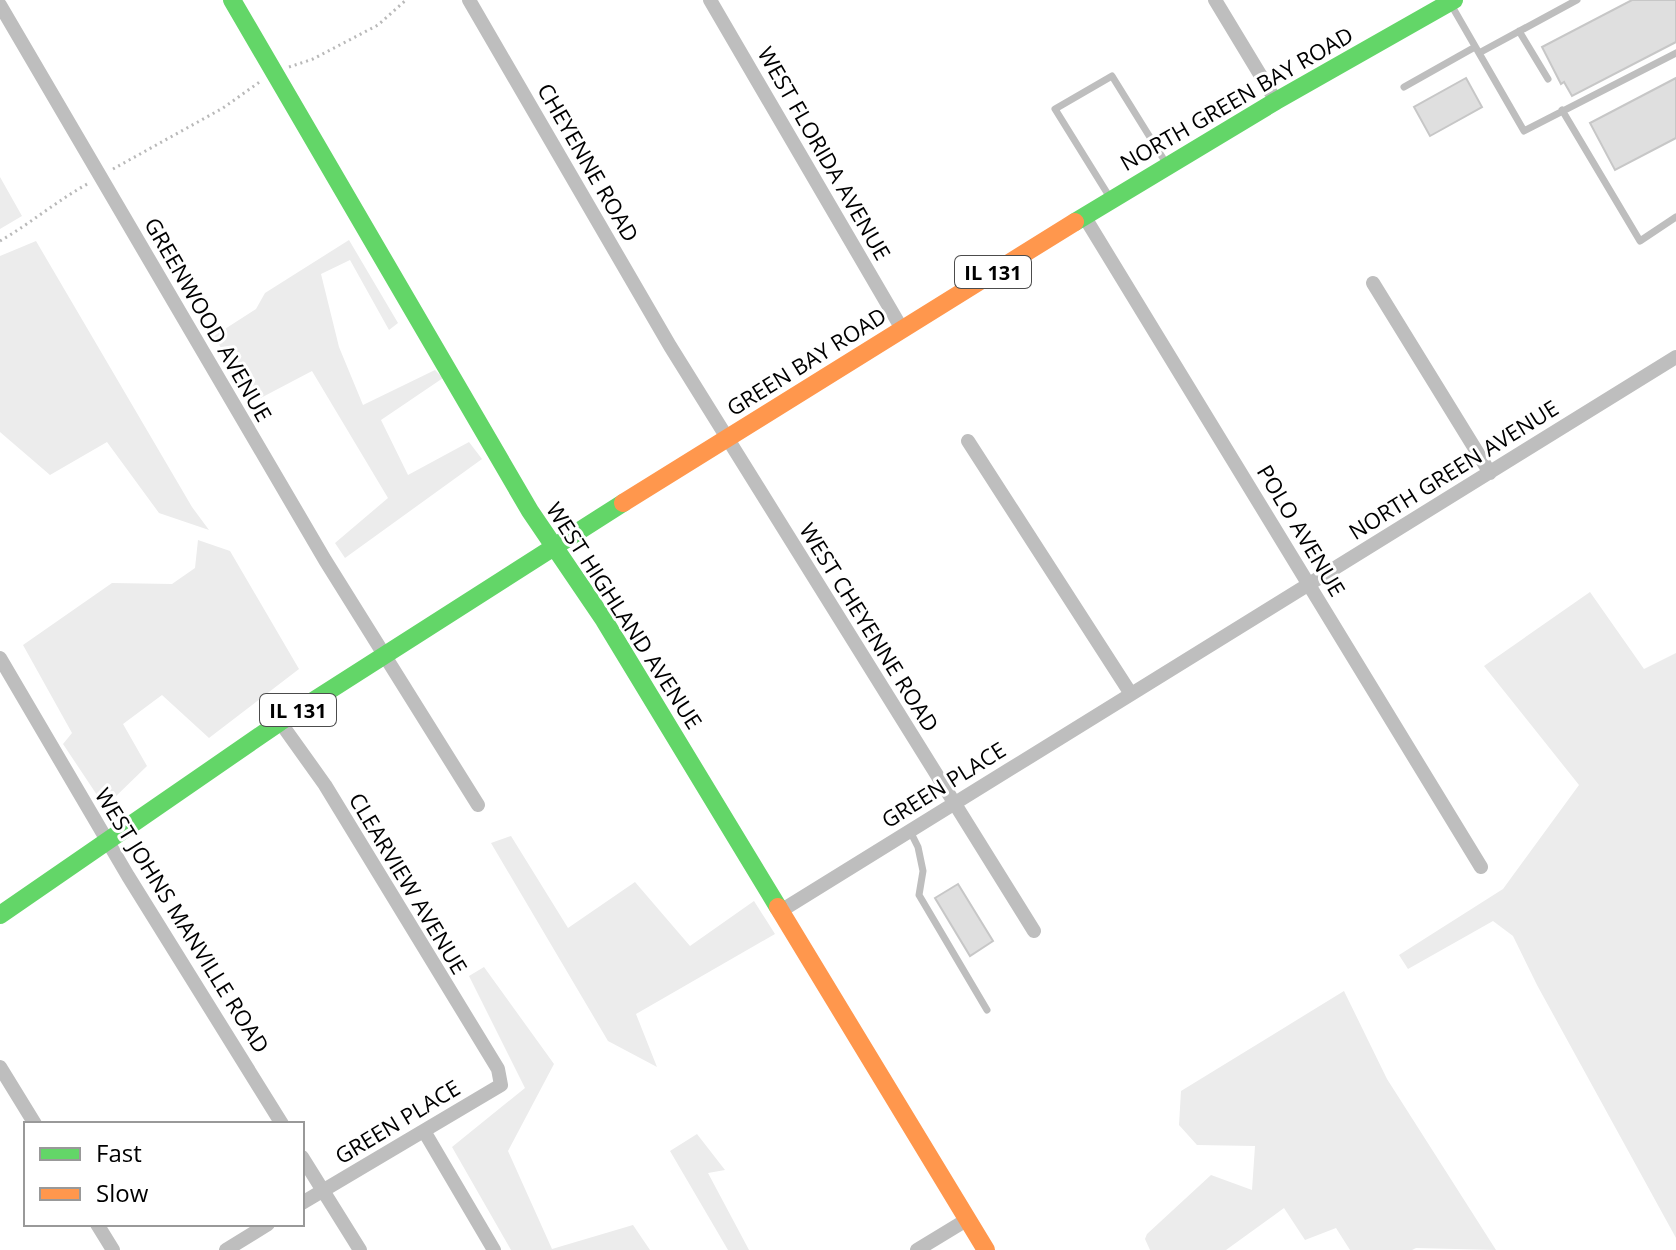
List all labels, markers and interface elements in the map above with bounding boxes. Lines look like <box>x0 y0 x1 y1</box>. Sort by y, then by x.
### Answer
street label: NORTH GREEN BAY ROAD <box>1114 19 1358 177</box>
street label: WEST FLORIDA AVENUE <box>752 41 898 265</box>
street label: CHEYENNE ROAD <box>531 77 647 247</box>
street label: GREENWOOD AVENUE <box>138 212 280 426</box>
road number: IL 131 <box>955 256 1031 288</box>
street label: GREEN BAY ROAD <box>720 300 892 422</box>
street label: NORTH GREEN AVENUE <box>1343 392 1563 546</box>
street label: POLO AVENUE <box>1251 459 1353 601</box>
street label: WEST HIGHLAND AVENUE <box>540 496 710 734</box>
street label: WEST CHEYENNE ROAD <box>793 517 947 737</box>
road number: IL 131 <box>260 694 336 726</box>
street label: GREEN PLACE <box>875 734 1011 834</box>
street label: WEST JOHNS MANVILLE ROAD <box>89 782 277 1058</box>
street label: CLEARVIEW AVENUE <box>343 787 475 979</box>
street label: GREEN PLACE <box>329 1072 465 1170</box>
legend <box>24 1122 304 1226</box>
text: Fast <box>96 1136 142 1169</box>
text: Slow <box>96 1176 149 1209</box>

